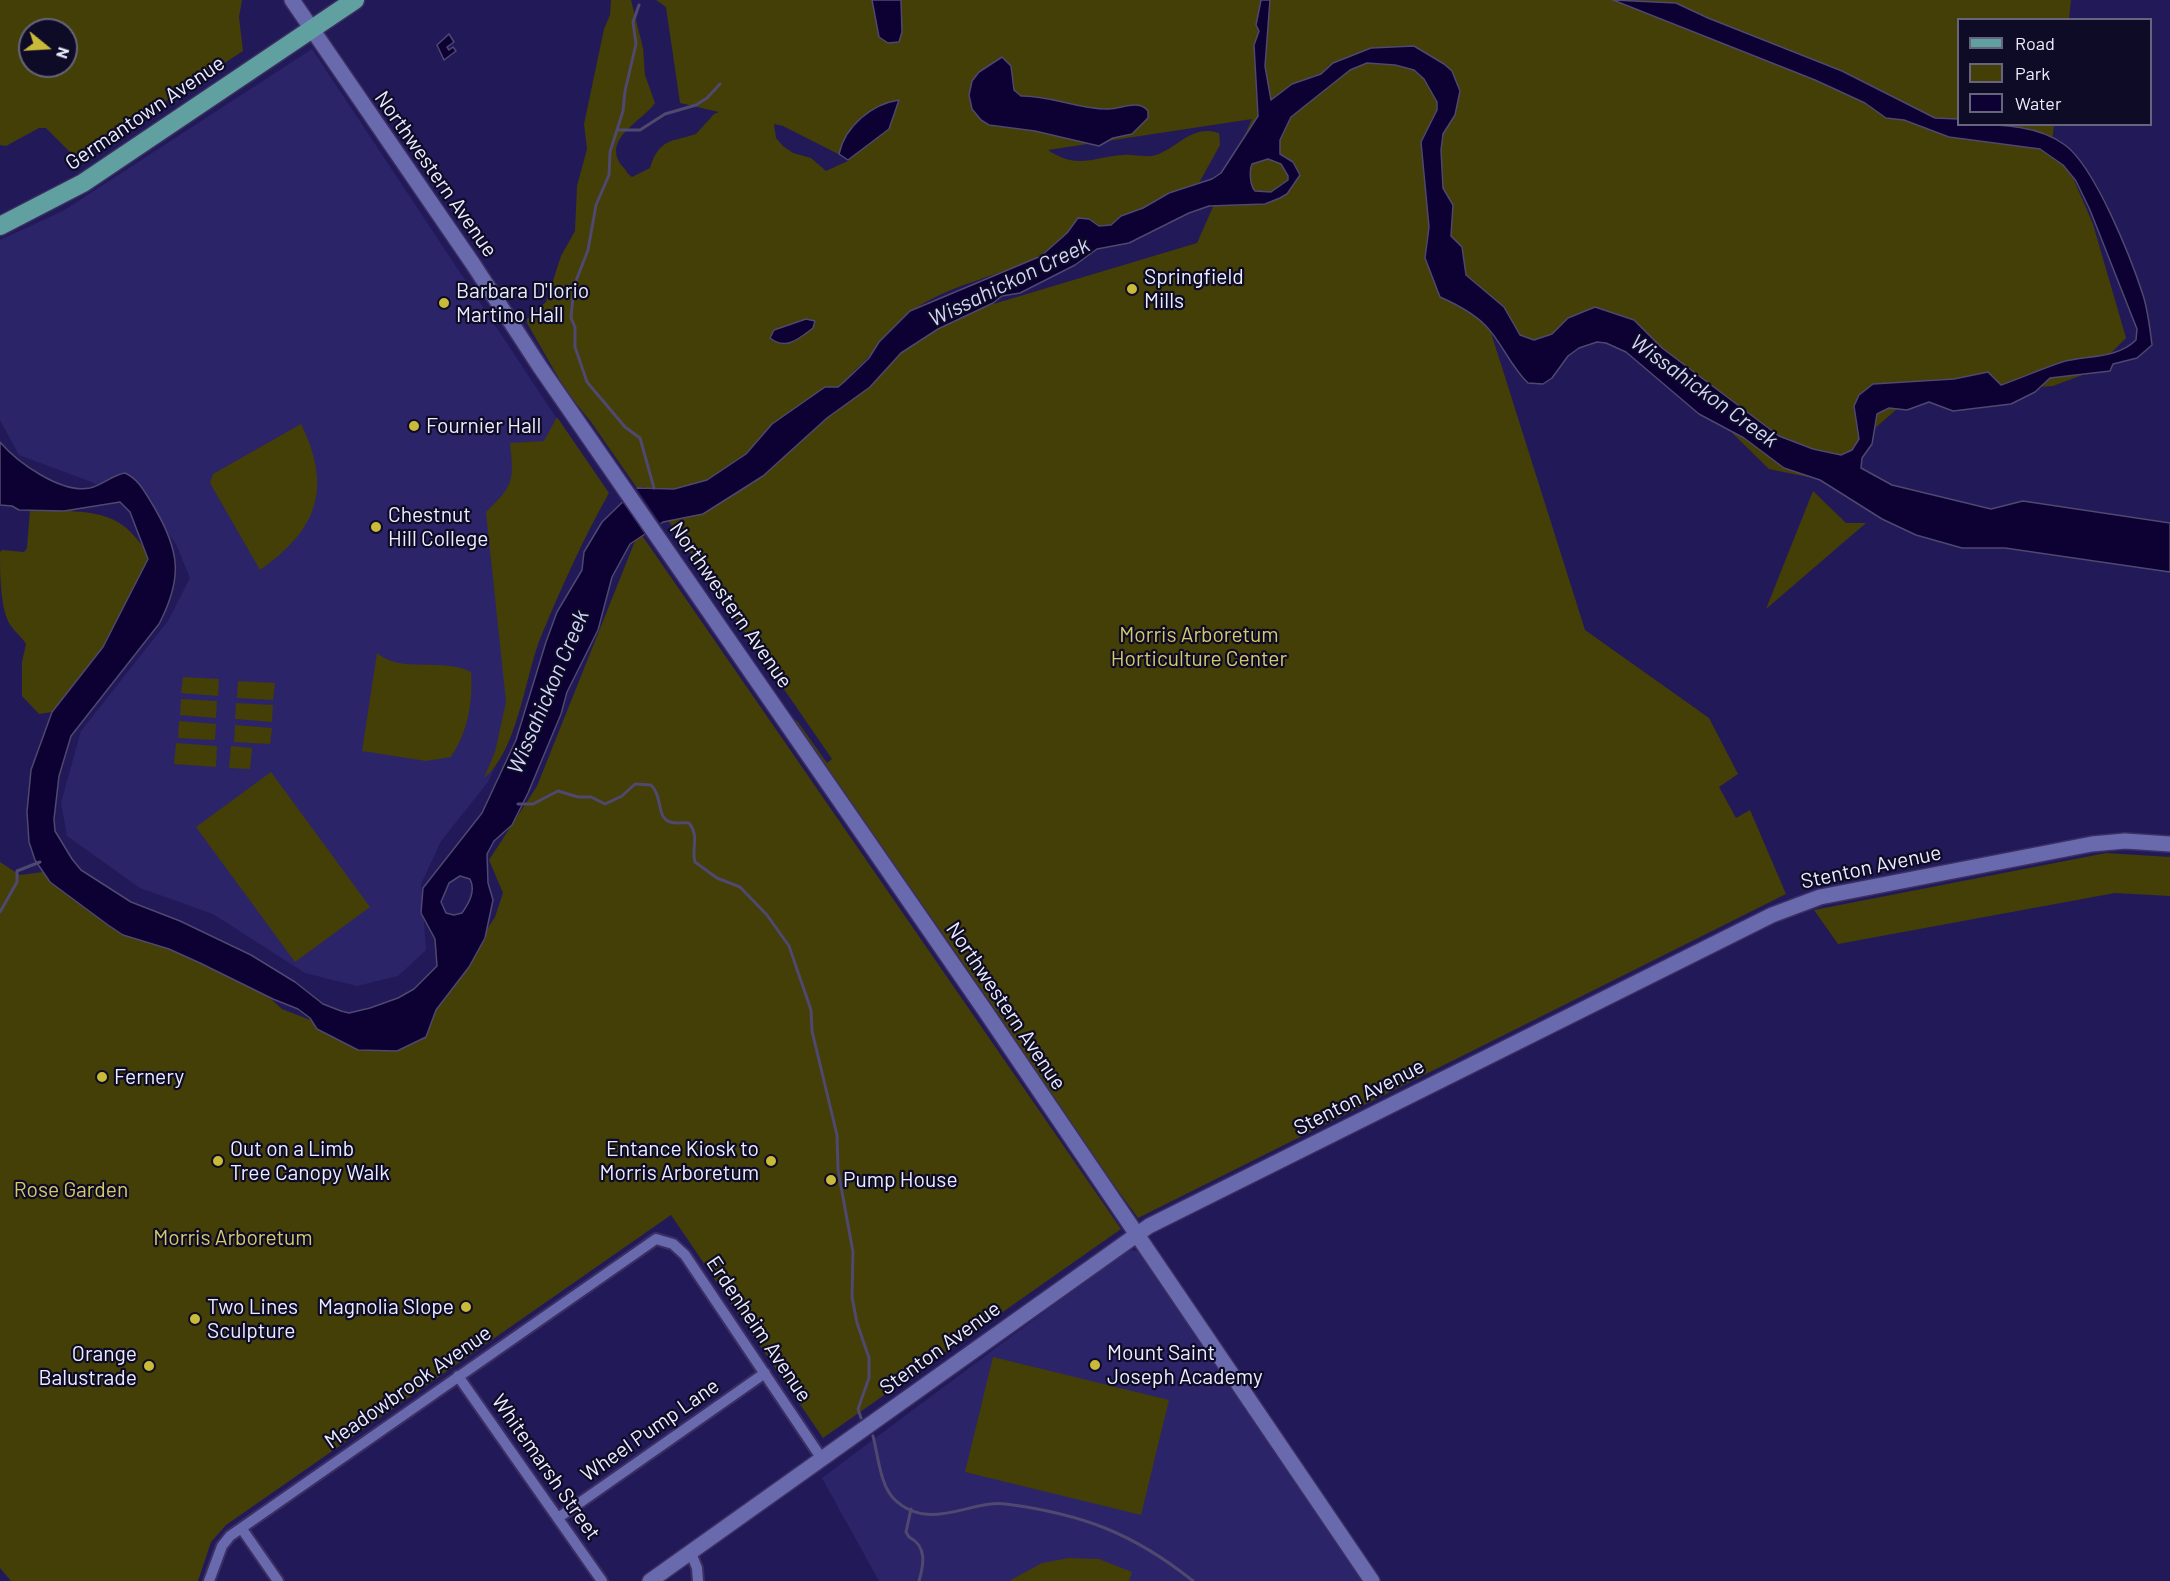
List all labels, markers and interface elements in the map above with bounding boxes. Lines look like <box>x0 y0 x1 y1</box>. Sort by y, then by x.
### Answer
north arrow <box>18 18 78 78</box>
legend <box>1957 18 2152 126</box>
text: Road <box>2015 32 2055 54</box>
text: N <box>53 45 74 61</box>
street label: Germantown Avenue <box>60 50 230 176</box>
text: Park <box>2015 62 2050 84</box>
street label: Northwestern Avenue <box>369 86 503 262</box>
text: Water <box>2015 92 2062 114</box>
water label: Wissahickon Creek <box>924 232 1094 332</box>
place label: Springfield Mills <box>1144 264 1244 314</box>
place label: Barbara D'Iorio Martino Hall <box>456 278 589 328</box>
marker: Springfield Mills <box>1125 282 1139 296</box>
marker: Barbara D'Iorio Martino Hall <box>437 296 451 310</box>
water label: Wissahickon Creek <box>1625 329 1783 453</box>
place label: Fournier Hall <box>426 413 541 439</box>
marker: Fournier Hall <box>407 419 421 433</box>
place label: Chestnut Hill College <box>388 502 488 552</box>
street label: Northwestern Avenue <box>664 517 798 693</box>
marker: Chestnut Hill College <box>369 520 383 534</box>
water label: Wissahickon Creek <box>501 606 595 778</box>
park label: Morris Arboretum Horticulture Center <box>1111 622 1287 672</box>
street label: Stenton Avenue <box>1798 840 1944 894</box>
street label: Northwestern Avenue <box>941 917 1071 1095</box>
street label: Stenton Avenue <box>1290 1053 1428 1141</box>
place label: Fernery <box>114 1064 184 1090</box>
marker: Fernery <box>95 1070 109 1084</box>
place label: Out on a Limb Tree Canopy Walk <box>230 1136 390 1186</box>
place label: Entance Kiosk to Morris Arboretum <box>600 1136 759 1186</box>
marker: Out on a Limb Tree Canopy Walk <box>211 1154 225 1168</box>
marker: Entance Kiosk to Morris Arboretum <box>764 1154 778 1168</box>
place label: Pump House <box>843 1167 958 1193</box>
marker: Pump House <box>824 1173 838 1187</box>
park label: Rose Garden <box>14 1177 128 1203</box>
park label: Morris Arboretum <box>153 1225 313 1251</box>
street label: Erdenheim Avenue <box>701 1251 817 1407</box>
place label: Two Lines Sculpture <box>207 1294 298 1344</box>
place label: Magnolia Slope <box>318 1294 454 1320</box>
street label: Stenton Avenue <box>875 1296 1005 1400</box>
marker: Magnolia Slope <box>459 1300 473 1314</box>
marker: Two Lines Sculpture <box>188 1312 202 1326</box>
street label: Meadowbrook Avenue <box>320 1320 496 1454</box>
place label: Mount Saint Joseph Academy <box>1107 1340 1263 1390</box>
place label: Orange Balustrade <box>38 1341 137 1391</box>
marker: Mount Saint Joseph Academy <box>1088 1358 1102 1372</box>
marker: Orange Balustrade <box>142 1359 156 1373</box>
street label: Wheel Pump Lane <box>576 1373 724 1487</box>
street label: Whitemarsh Street <box>486 1389 606 1545</box>

